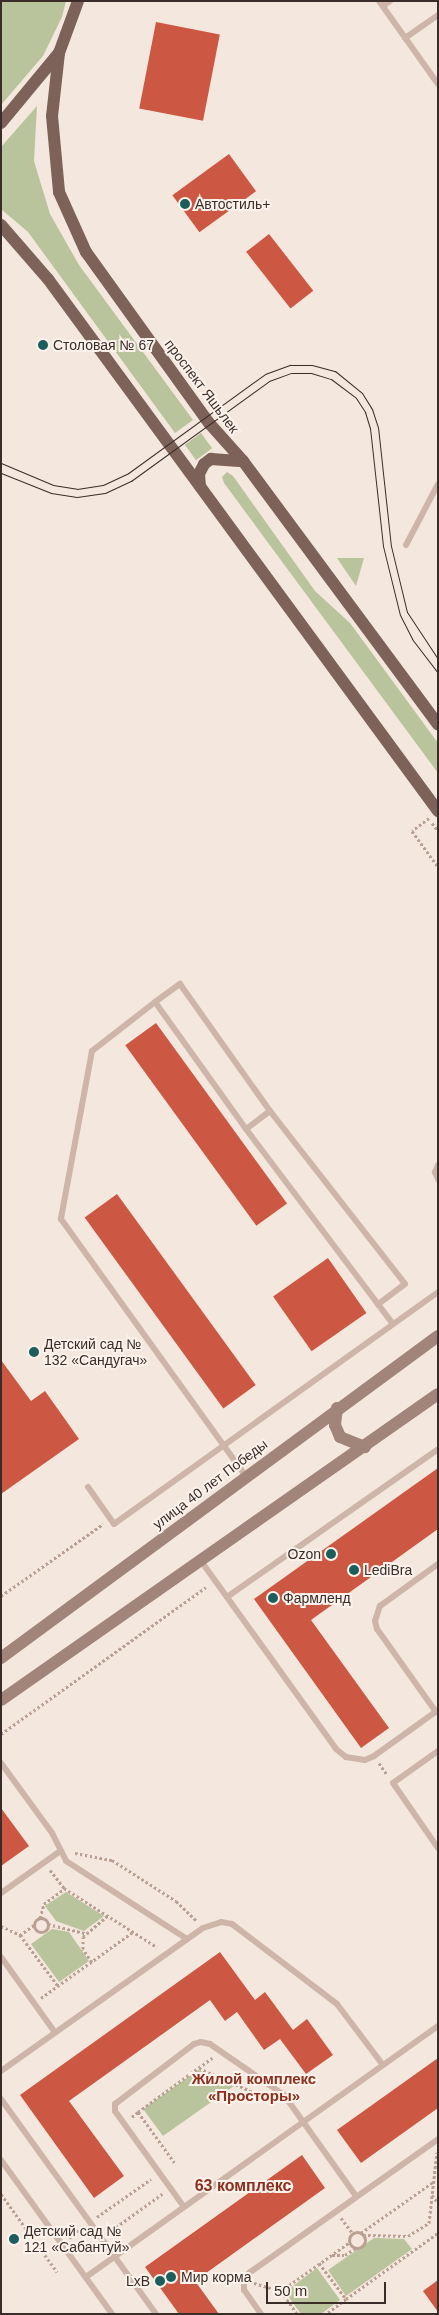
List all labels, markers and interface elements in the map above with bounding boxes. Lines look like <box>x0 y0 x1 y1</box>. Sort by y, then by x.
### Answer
place label: Автостиль+ <box>195 196 270 212</box>
marker: Автостиль+ <box>179 198 191 210</box>
street label: проспект Яшьлек <box>161 336 243 436</box>
place label: Столовая № 67 <box>53 337 154 353</box>
marker: Столовая № 67 <box>37 339 49 351</box>
place label: Детский сад № 132 «Сандугач» <box>44 1336 147 1368</box>
marker: Детский сад № 132 «Сандугач» <box>28 1346 40 1358</box>
street label: улица 40 лет Победы <box>149 1435 271 1533</box>
place label: Ozon <box>288 1546 321 1562</box>
marker: Ozon <box>325 1548 337 1560</box>
place label: LediBra <box>364 1562 412 1578</box>
marker: LediBra <box>348 1564 360 1576</box>
place label: Фармленд <box>283 1590 351 1606</box>
marker: Фармленд <box>267 1592 279 1604</box>
district label: Жилой комплекс «Просторы» <box>192 2069 316 2104</box>
district label: 63 комплекс <box>195 2176 291 2196</box>
place label: Детский сад № 121 «Сабантуй» <box>24 2223 129 2256</box>
marker: Детский сад № 121 «Сабантуй» <box>8 2233 20 2245</box>
place label: Мир корма <box>181 2269 251 2285</box>
marker: Мир корма <box>165 2271 177 2283</box>
scale bar <box>269 2272 389 2304</box>
place label: LxB <box>126 2273 150 2289</box>
marker: LxB <box>154 2275 166 2287</box>
text: 50 m <box>274 2282 307 2299</box>

